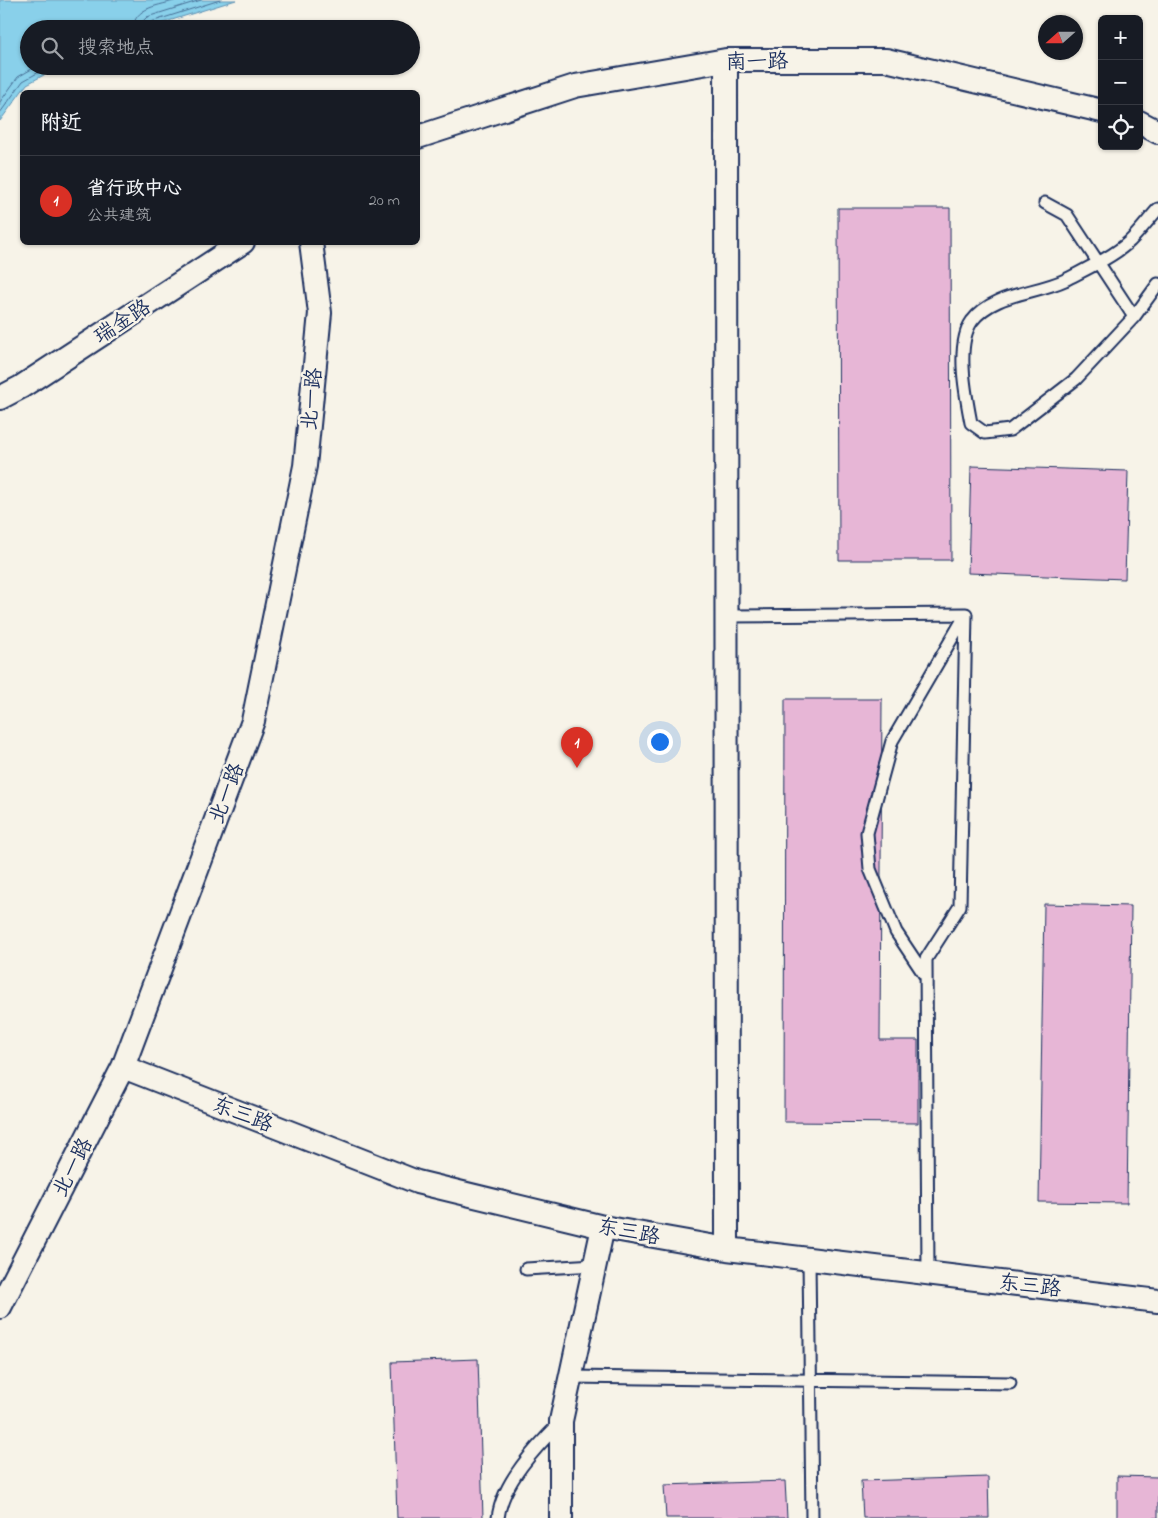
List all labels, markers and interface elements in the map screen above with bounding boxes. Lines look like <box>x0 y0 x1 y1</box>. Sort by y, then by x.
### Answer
north arrow <box>1038 15 1083 60</box>
map controls <box>1098 15 1143 150</box>
button: + <box>1098 15 1143 60</box>
search box <box>20 20 420 75</box>
icon: search <box>38 34 66 62</box>
text: 搜索地点 <box>78 35 154 62</box>
street label: 南一路 <box>725 47 789 79</box>
button: − <box>1098 60 1143 105</box>
button: locate <box>1098 105 1143 150</box>
text: 附近 <box>40 109 82 139</box>
text: 省行政中心 <box>87 176 182 203</box>
text: 1 <box>53 189 59 213</box>
text: 20 m <box>369 189 400 213</box>
text: 公共建筑 <box>87 204 151 228</box>
street label: 瑞金路 <box>89 293 158 352</box>
street label: 北一路 <box>295 366 331 432</box>
pin: 1 <box>561 727 593 768</box>
your location <box>647 729 673 755</box>
street label: 北一路 <box>203 759 253 829</box>
street label: 东三路 <box>207 1091 277 1141</box>
street label: 北一路 <box>46 1133 101 1203</box>
street label: 东三路 <box>595 1212 662 1254</box>
street label: 东三路 <box>997 1268 1063 1306</box>

